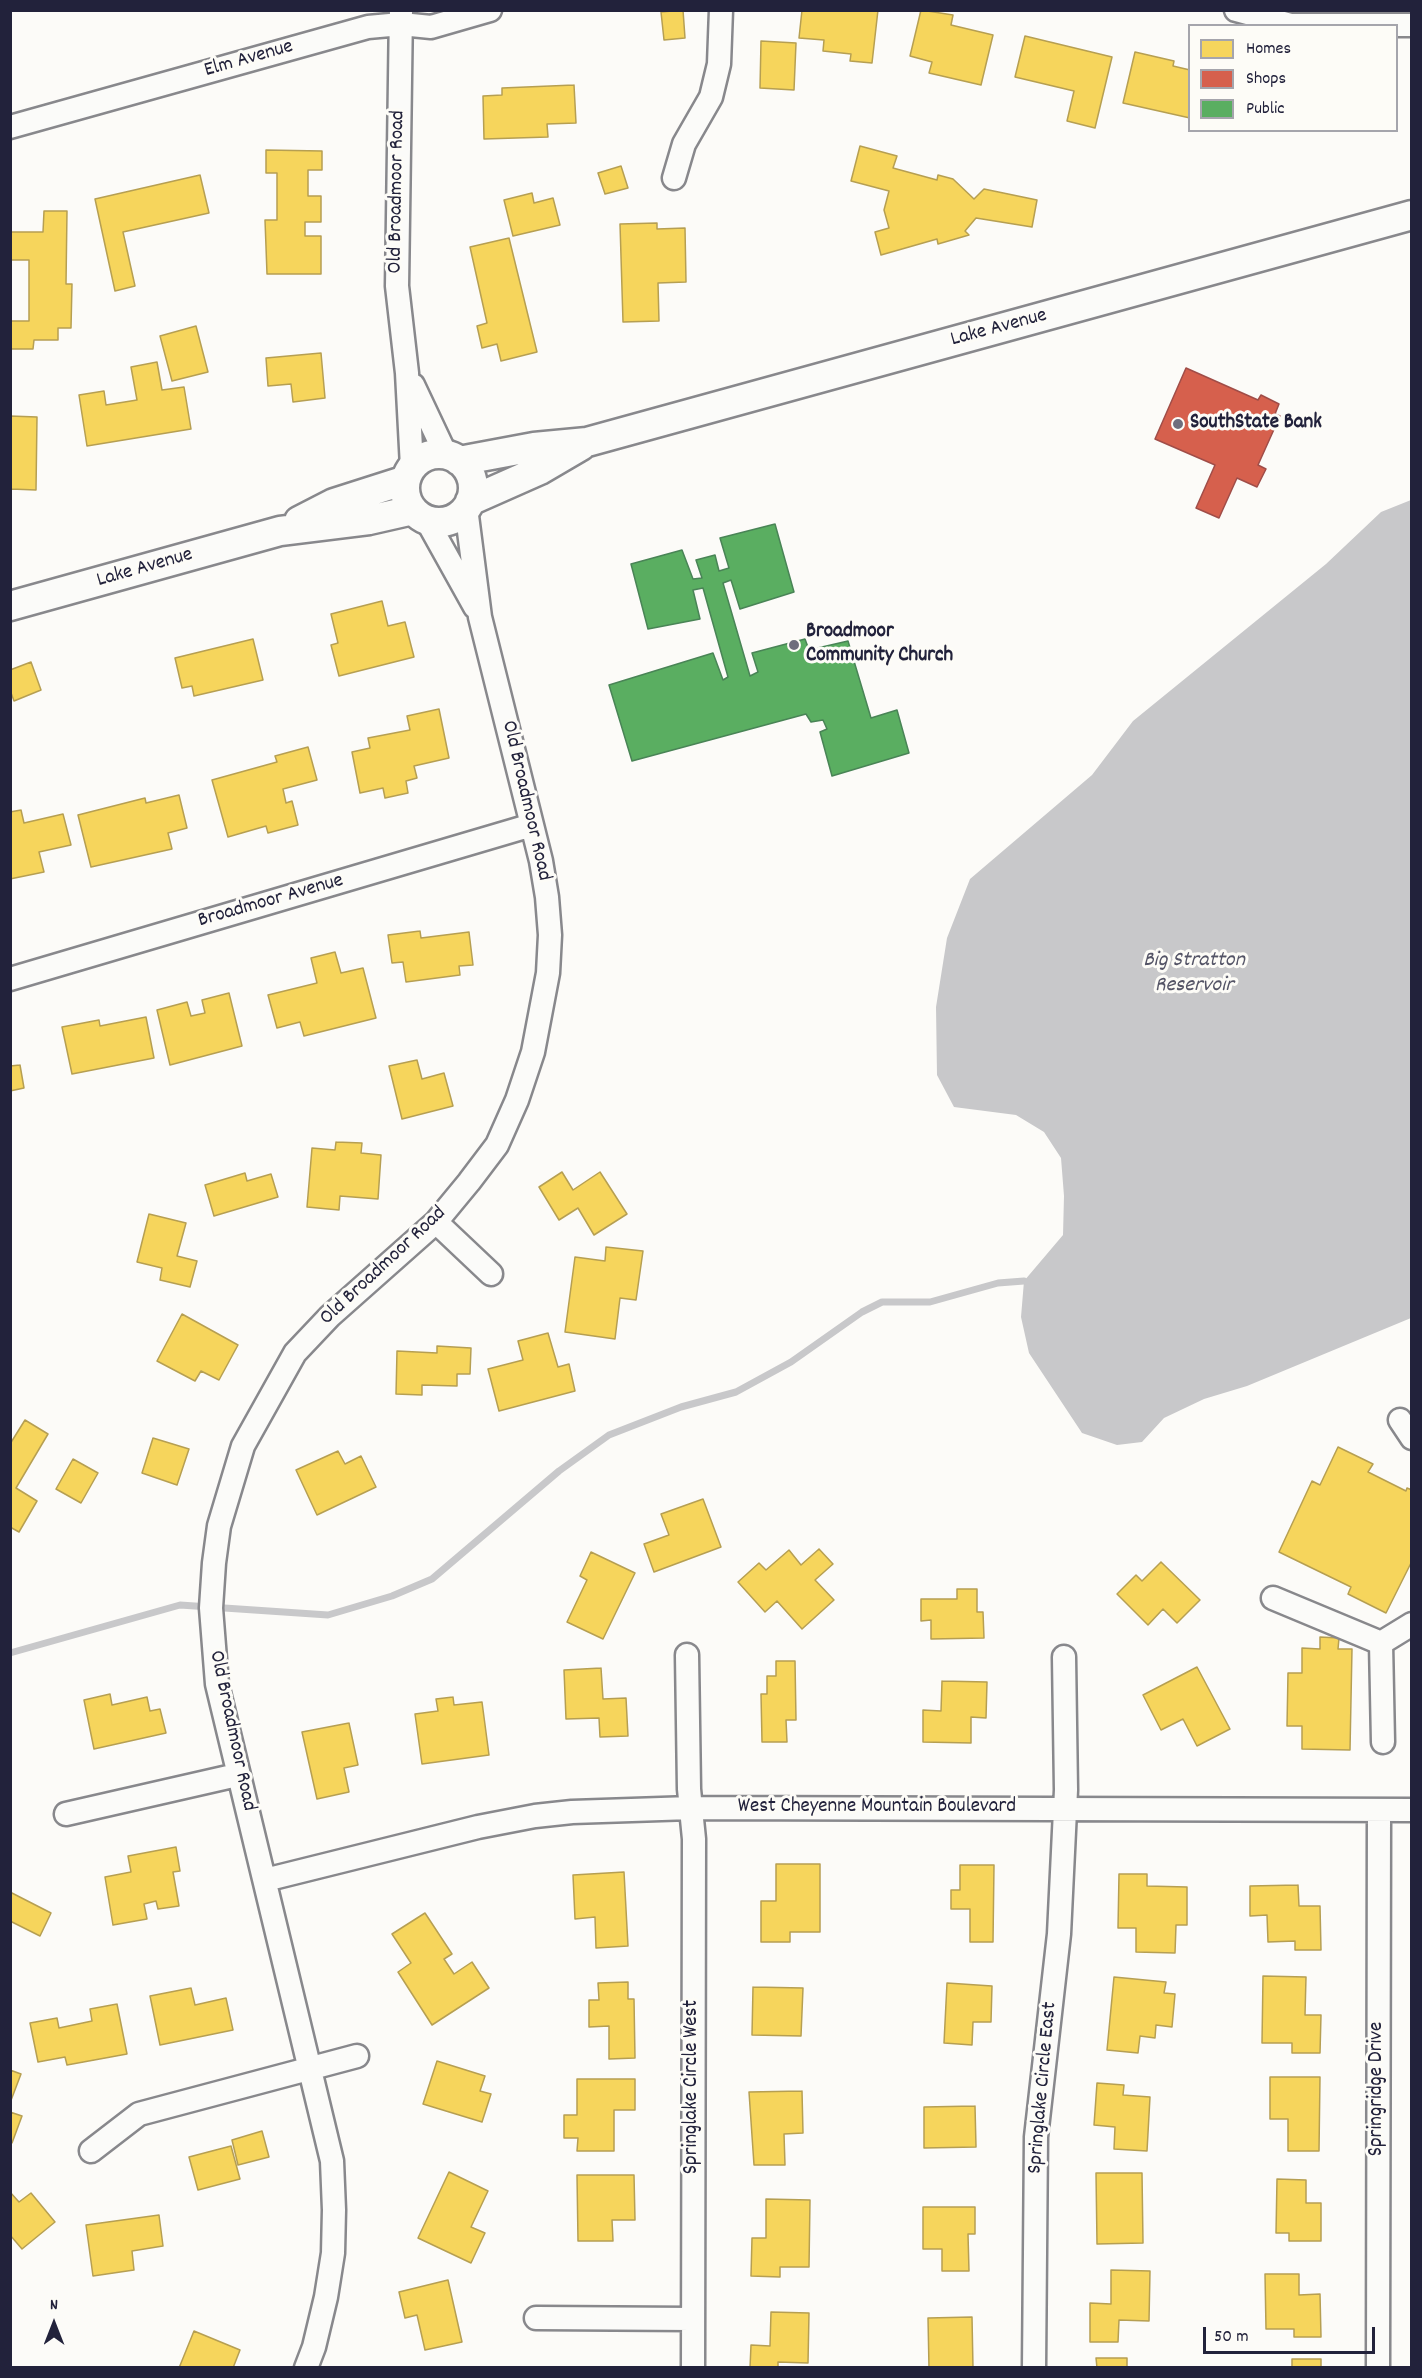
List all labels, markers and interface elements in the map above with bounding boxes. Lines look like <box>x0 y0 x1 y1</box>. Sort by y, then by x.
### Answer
legend <box>1188 24 1398 132</box>
street label: Elm Avenue <box>202 35 296 85</box>
text: Homes <box>1246 37 1291 62</box>
text: Shops <box>1246 67 1286 92</box>
text: Public <box>1246 97 1285 122</box>
street label: Old Broadmoor Road <box>384 110 412 274</box>
street label: Lake Avenue <box>948 304 1050 354</box>
place label: SouthState Bank <box>1190 411 1322 437</box>
marker: SouthState Bank <box>1171 417 1185 431</box>
street label: Lake Avenue <box>94 543 196 595</box>
place label: Broadmoor Community Church <box>806 620 953 670</box>
marker: Broadmoor Community Church <box>787 638 801 652</box>
street label: Old Broadmoor Road <box>494 719 556 883</box>
street label: Broadmoor Avenue <box>195 869 347 935</box>
water label: Big Stratton Reservoir <box>1143 949 1245 1000</box>
street label: Old Broadmoor Road <box>316 1202 452 1332</box>
street label: Old Broadmoor Road <box>202 1648 260 1814</box>
street label: West Cheyenne Mountain Boulevard <box>738 1795 1016 1821</box>
street label: Springlake Circle West <box>680 2000 706 2174</box>
street label: Springlake Circle East <box>1024 2001 1064 2175</box>
street label: Springridge Drive <box>1365 2022 1391 2156</box>
north arrow <box>24 2294 84 2354</box>
text: N <box>50 2294 58 2317</box>
scale bar <box>1206 2315 1378 2353</box>
text: 50 m <box>1214 2325 1249 2350</box>

